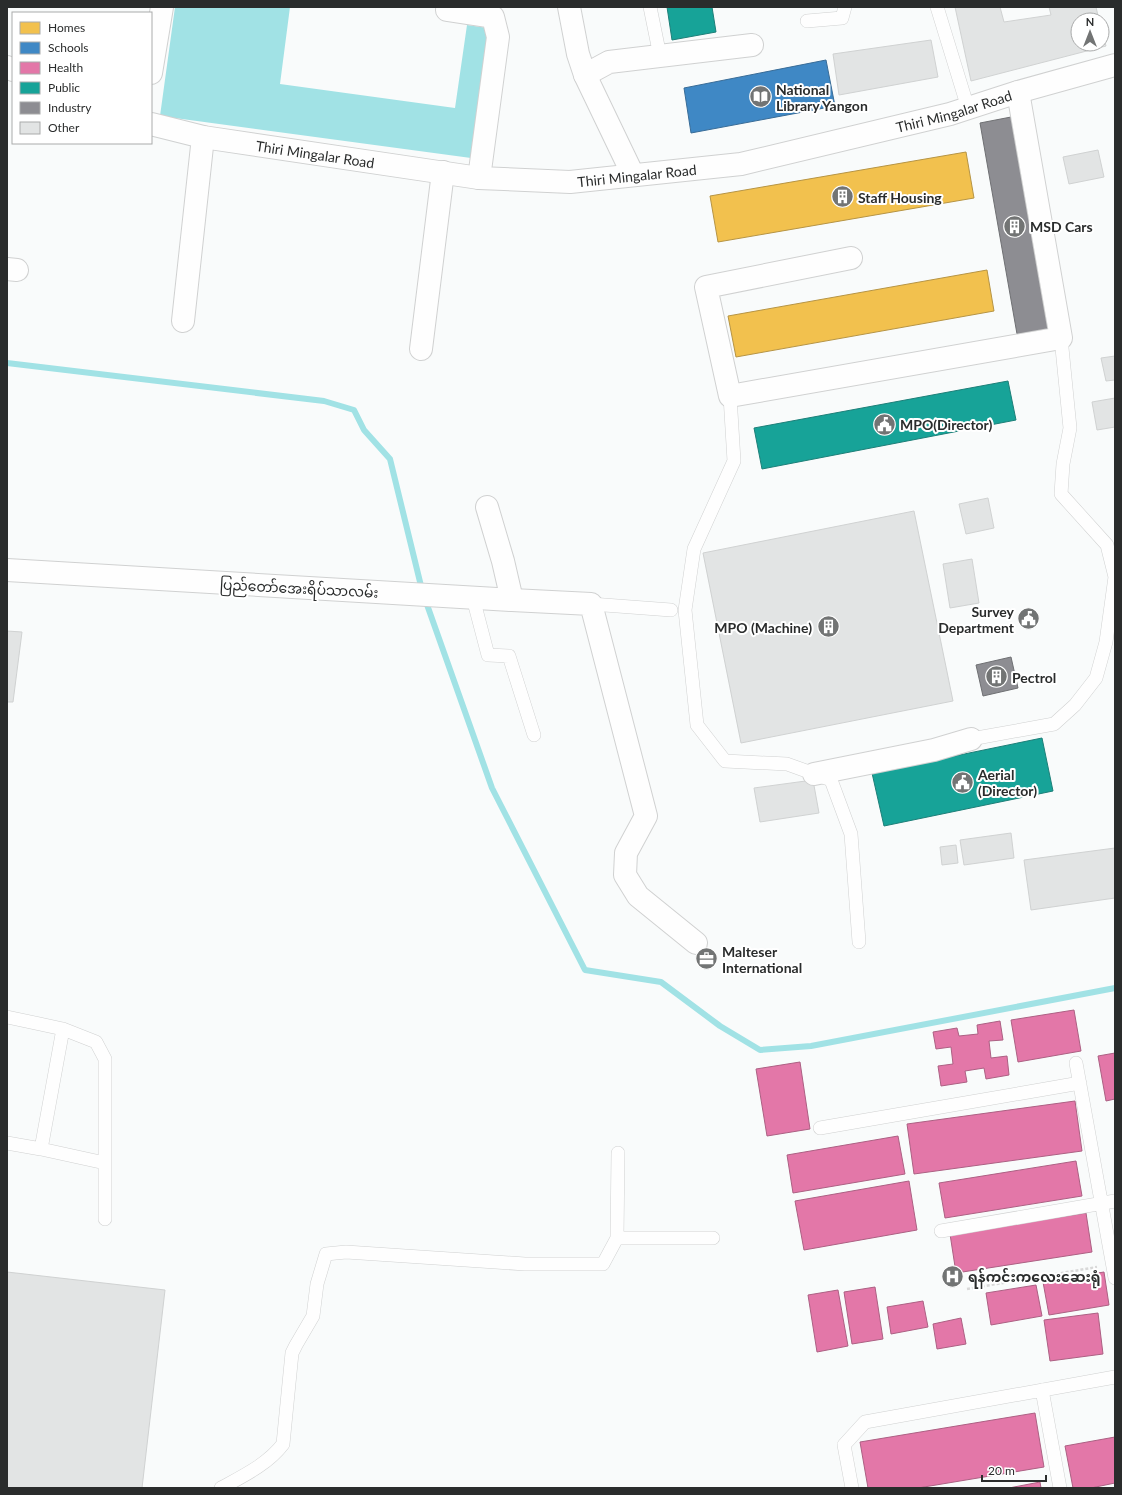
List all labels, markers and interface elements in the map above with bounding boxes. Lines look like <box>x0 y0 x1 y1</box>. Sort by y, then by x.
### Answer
legend <box>12 12 152 144</box>
north arrow <box>1070 12 1110 52</box>
text: N <box>1086 15 1094 28</box>
text: Homes <box>48 20 85 35</box>
text: Schools <box>48 40 89 55</box>
text: Health <box>48 60 83 75</box>
text: Public <box>48 80 80 95</box>
place label: National Library Yangon <box>776 81 868 114</box>
library icon: National Library Yangon <box>747 84 773 110</box>
street label: Thiri Mingalar Road <box>894 86 1014 135</box>
text: Industry <box>48 100 92 115</box>
text: Other <box>48 120 80 135</box>
street label: Thiri Mingalar Road <box>255 136 376 171</box>
street label: Thiri Mingalar Road <box>577 160 697 190</box>
building icon: Staff Housing <box>829 184 855 210</box>
place label: Staff Housing <box>858 189 942 206</box>
building icon: MSD Cars <box>1001 213 1027 239</box>
place label: MSD Cars <box>1030 218 1093 235</box>
public building icon: MPO(Director) <box>872 411 898 437</box>
place label: MPO(Director) <box>900 416 993 433</box>
street label: ပြည်တော်အေးရိပ်သာလမ်း <box>219 574 379 605</box>
place label: Survey Department <box>938 603 1015 636</box>
public building icon: Survey Department <box>1016 606 1042 632</box>
building icon: MPO (Machine) <box>815 614 841 640</box>
place label: MPO (Machine) <box>714 619 812 636</box>
building icon: Pectrol <box>984 664 1010 690</box>
place label: Pectrol <box>1012 669 1056 686</box>
place label: Aerial (Director) <box>977 766 1037 799</box>
public building icon: Aerial (Director) <box>950 769 976 795</box>
place label: Malteser International <box>722 943 802 976</box>
office icon: Malteser International <box>694 946 720 972</box>
hospital icon: ရန်ကင်းကလေးဆေးရုံ <box>940 1263 966 1289</box>
place label: ရန်ကင်းကလေးဆေးရုံ <box>968 1267 1101 1289</box>
scale bar <box>982 1457 1046 1483</box>
text: 20 m <box>988 1463 1015 1478</box>

